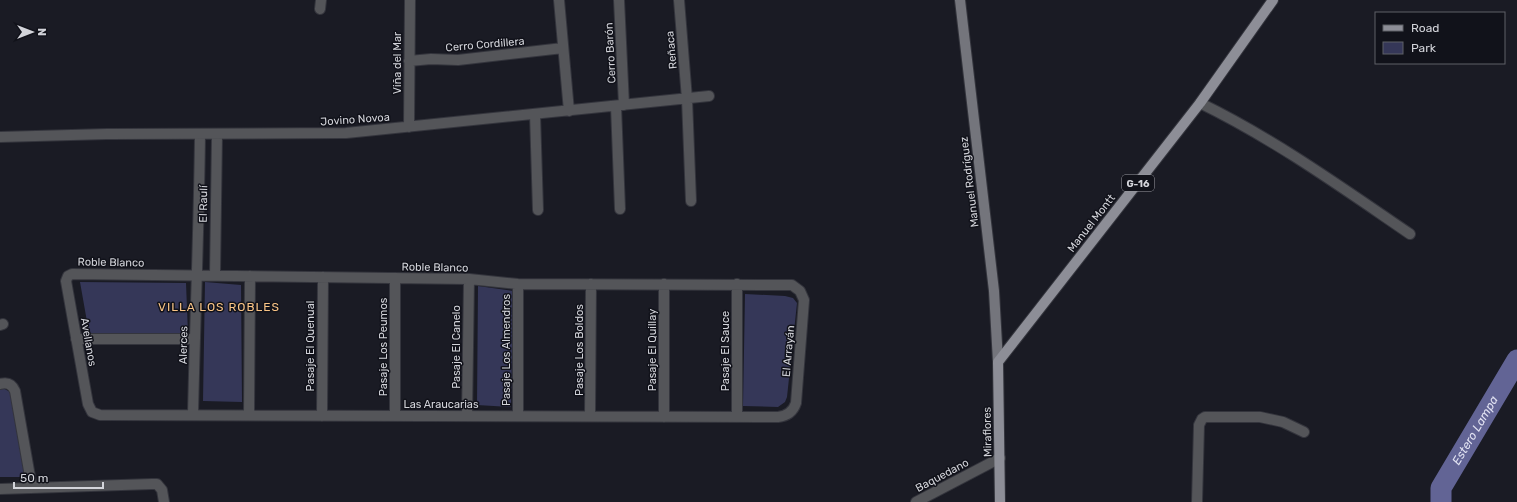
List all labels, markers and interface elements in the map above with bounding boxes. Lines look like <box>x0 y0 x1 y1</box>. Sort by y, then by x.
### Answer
north arrow <box>12 12 52 52</box>
legend <box>1375 12 1505 64</box>
text: Road <box>1411 21 1439 35</box>
street label: Cerro Barón <box>602 22 619 84</box>
text: N <box>35 28 48 36</box>
street label: Reñaca <box>663 30 680 70</box>
street label: Viña del Mar <box>391 31 404 94</box>
street label: Cerro Cordillera <box>445 35 525 54</box>
text: Park <box>1411 41 1437 55</box>
street label: Jovino Novoa <box>320 111 390 128</box>
street label: Manuel Rodríguez <box>957 135 982 228</box>
road number: G-16 <box>1122 175 1154 191</box>
street label: El Raulí <box>197 184 210 223</box>
street label: Manuel Montt <box>1065 191 1118 255</box>
street label: Roble Blanco <box>78 255 144 270</box>
street label: Roble Blanco <box>402 260 468 275</box>
street label: Pasaje Los Almendros <box>500 294 513 406</box>
street label: Pasaje Los Peumos <box>377 297 390 396</box>
district label: VILLA LOS ROBLES <box>158 300 280 314</box>
street label: Pasaje El Quenual <box>304 301 317 391</box>
street label: Pasaje Los Boldos <box>573 304 586 396</box>
street label: Pasaje El Canelo <box>450 305 463 389</box>
street label: Pasaje El Quillay <box>646 309 659 391</box>
street label: Pasaje El Sauce <box>719 311 732 391</box>
street label: Avellanos <box>78 317 99 368</box>
street label: Alerces <box>177 325 190 364</box>
street label: El Arrayán <box>780 325 797 377</box>
water label: Estero Lampa <box>1449 393 1501 467</box>
street label: Las Araucarias <box>403 398 479 411</box>
street label: Miraflores <box>981 406 994 457</box>
street label: Baquedano <box>913 456 971 495</box>
scale bar <box>14 464 103 490</box>
text: 50 m <box>20 471 48 485</box>

